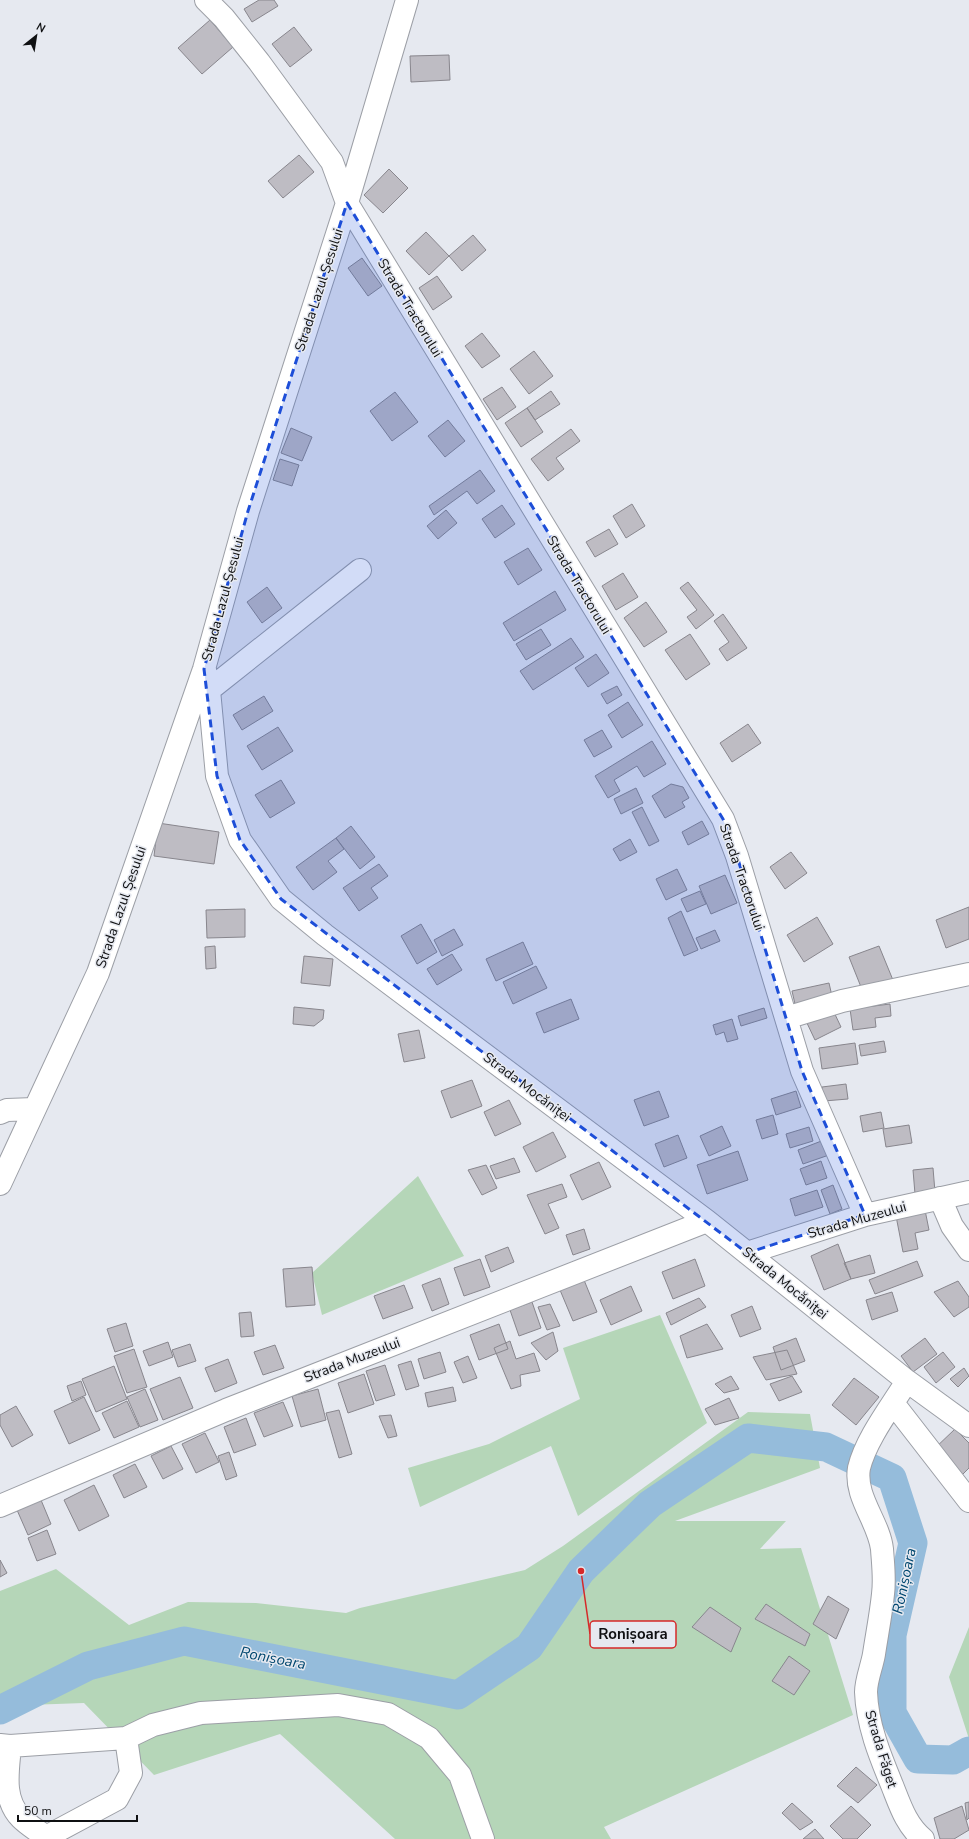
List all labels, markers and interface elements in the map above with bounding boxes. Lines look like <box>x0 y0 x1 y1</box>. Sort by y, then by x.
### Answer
north arrow <box>16 16 56 56</box>
text: N <box>33 19 48 36</box>
street label: Strada Lazul Șesului <box>290 226 348 354</box>
street label: Strada Tractorului <box>373 255 447 361</box>
street label: Strada Tractorului <box>542 532 616 638</box>
street label: Strada Lazul Șesului <box>197 535 249 663</box>
street label: Strada Tractorului <box>715 821 769 933</box>
street label: Strada Lazul Șesului <box>91 843 151 971</box>
street label: Strada Mocăniței <box>479 1048 575 1126</box>
street label: Strada Muzeului <box>805 1197 909 1243</box>
street label: Strada Mocăniței <box>738 1242 832 1324</box>
street label: Strada Muzeului <box>301 1333 403 1387</box>
water label: Ronișoara <box>887 1546 921 1616</box>
callout: Ronișoara <box>590 1621 676 1648</box>
text: Ronișoara <box>598 1624 668 1644</box>
water label: Ronișoara <box>238 1642 308 1674</box>
street label: Strada Făget <box>860 1708 902 1790</box>
scale bar <box>18 1797 137 1823</box>
text: 50 m <box>24 1803 52 1819</box>

